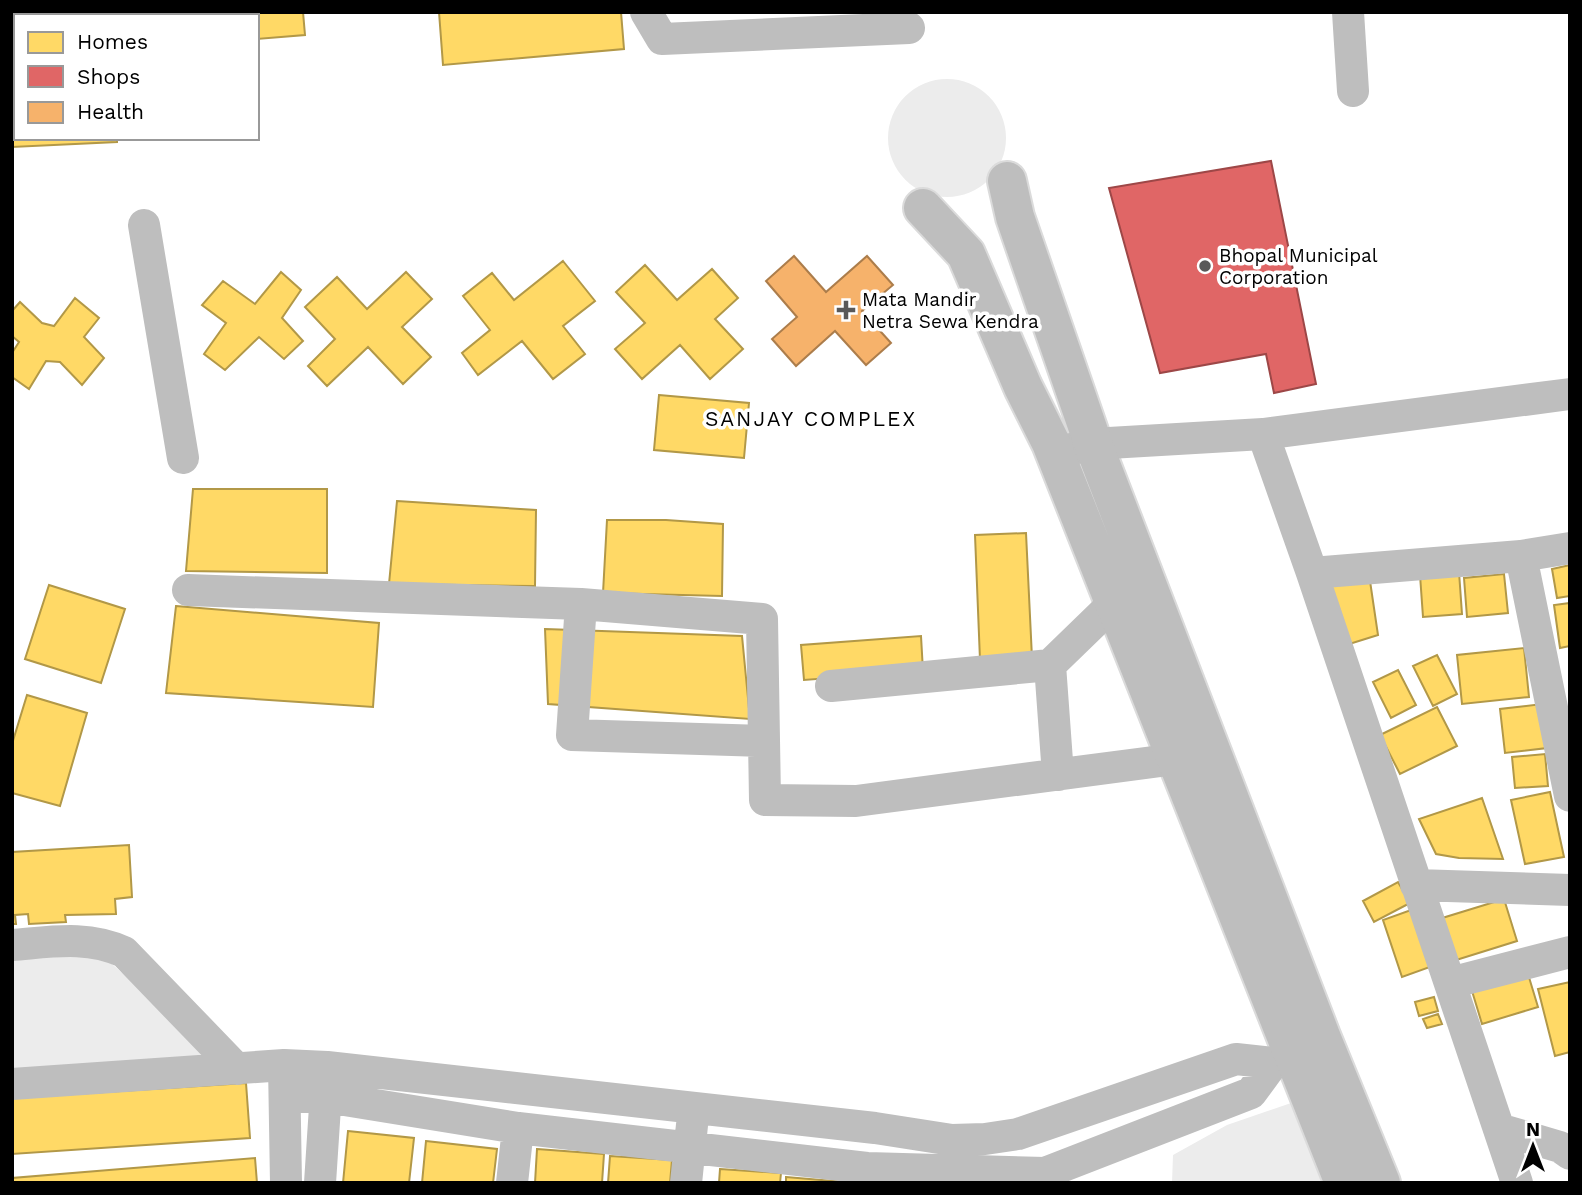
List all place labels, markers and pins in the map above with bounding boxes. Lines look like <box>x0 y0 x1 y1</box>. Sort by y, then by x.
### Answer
place label: Bhopal Municipal Corporation <box>1219 244 1378 289</box>
marker: Bhopal Municipal Corporation <box>1197 258 1213 274</box>
place label: Mata Mandir Netra Sewa Kendra <box>862 288 1039 333</box>
marker: Mata Mandir Netra Sewa Kendra <box>836 300 856 320</box>

